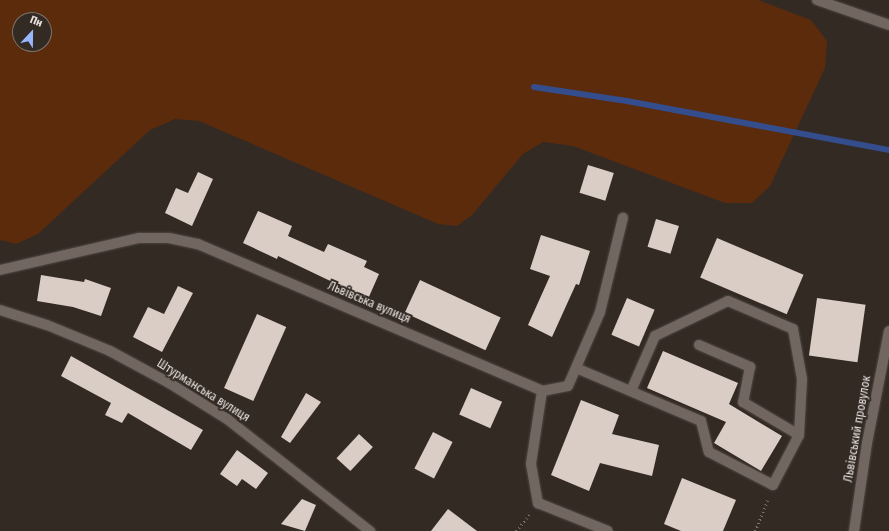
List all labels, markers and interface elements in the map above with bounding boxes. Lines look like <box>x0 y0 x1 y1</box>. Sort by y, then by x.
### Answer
north arrow <box>12 12 52 52</box>
text: Пн <box>28 13 45 30</box>
street label: Львівська вулиця <box>325 279 413 327</box>
street label: Штурманська вулиця <box>154 357 252 425</box>
street label: Львівський провулок <box>842 375 874 483</box>

